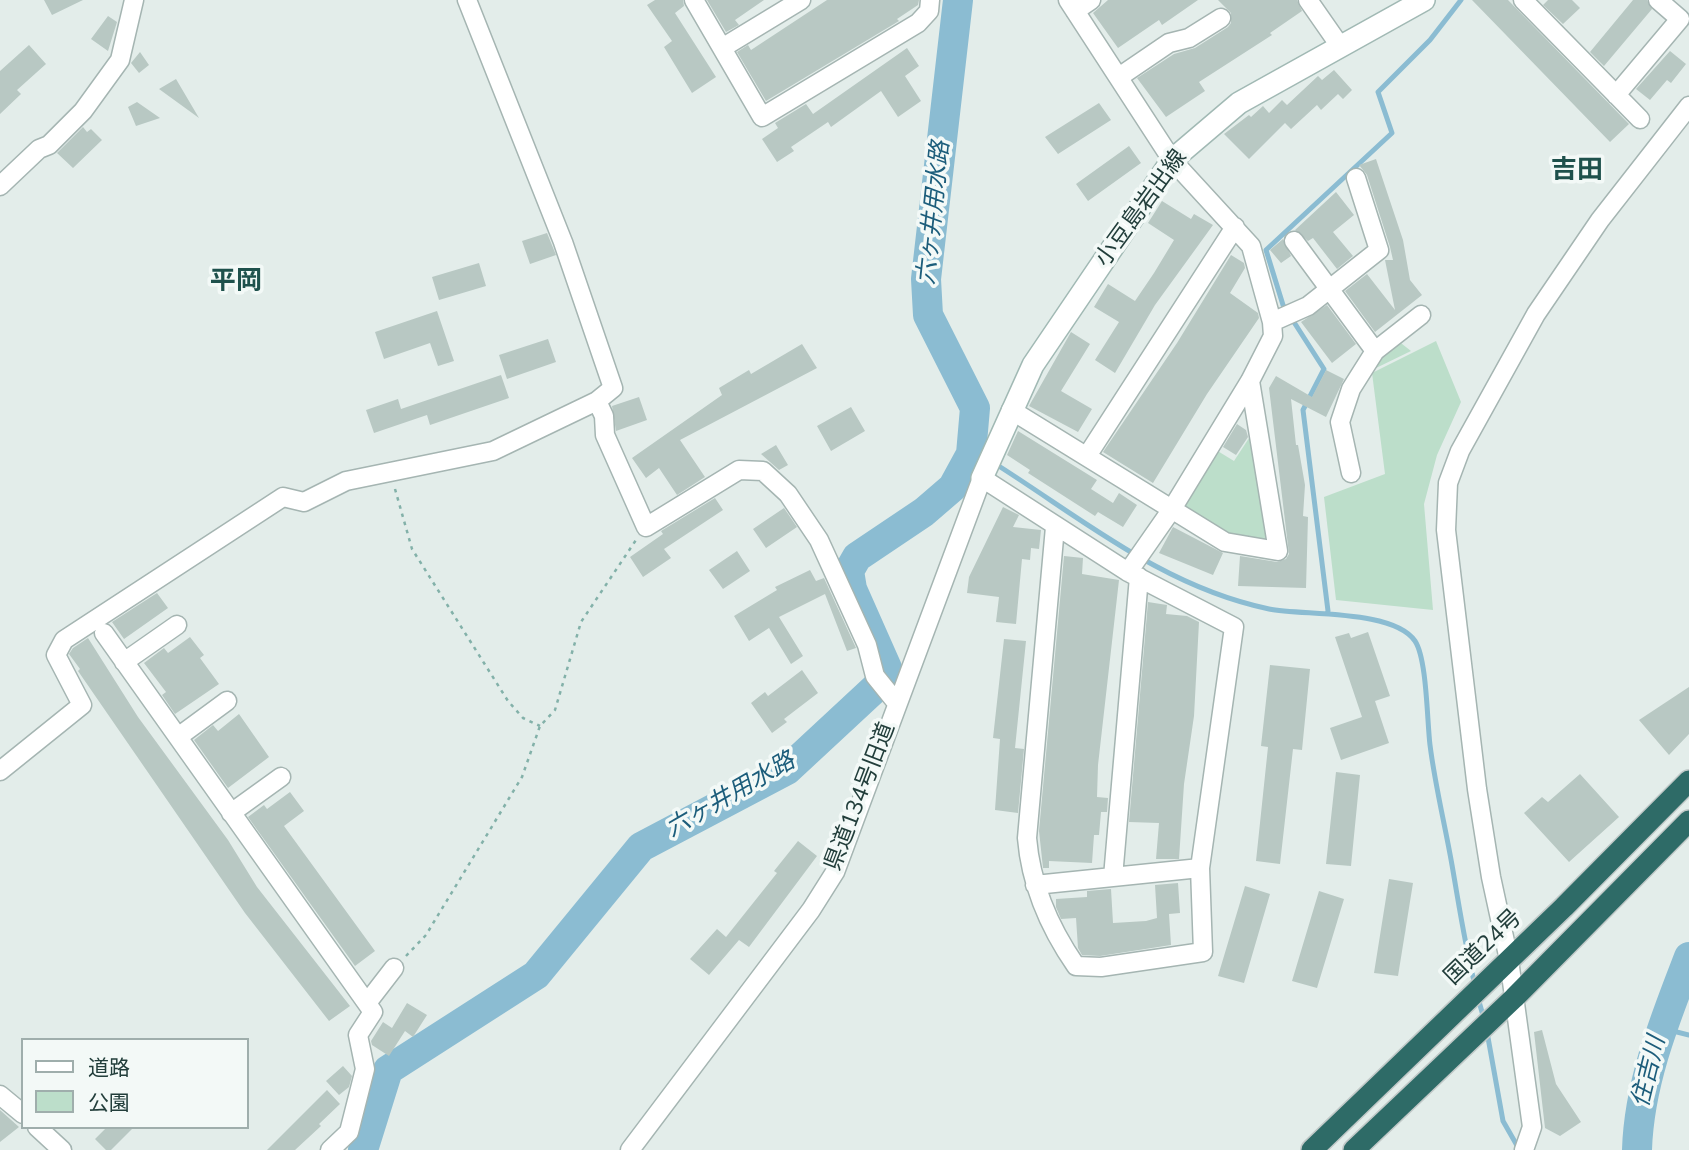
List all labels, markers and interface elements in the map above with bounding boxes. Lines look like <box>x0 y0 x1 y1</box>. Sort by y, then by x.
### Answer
water label: 六ヶ井用水路 <box>913 140 957 286</box>
street label: 小豆島岩出線 <box>1090 145 1194 273</box>
district label: 吉田 <box>1551 156 1603 188</box>
district label: 平岡 <box>210 267 262 299</box>
street label: 県道134号旧道 <box>820 719 902 875</box>
water label: 六ヶ井用水路 <box>661 748 801 844</box>
street label: 国道24号 <box>1440 905 1528 991</box>
water label: 住吉川 <box>1627 1034 1673 1110</box>
legend <box>21 1038 248 1129</box>
text: 道路 <box>88 1054 130 1082</box>
text: 公園 <box>88 1089 130 1117</box>

